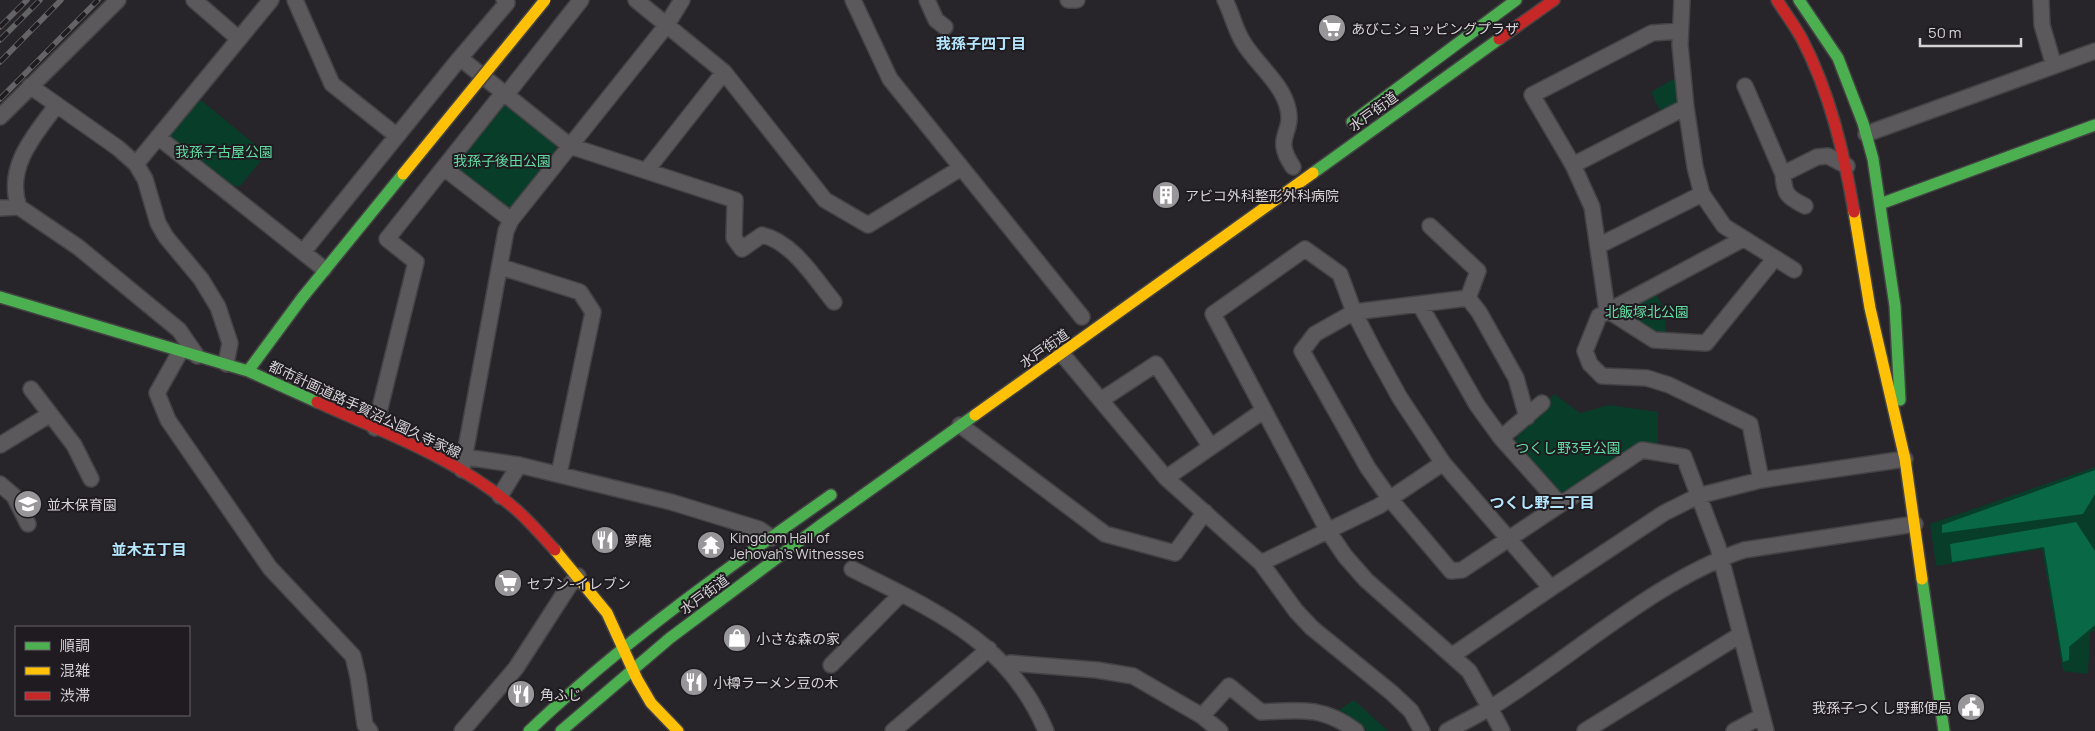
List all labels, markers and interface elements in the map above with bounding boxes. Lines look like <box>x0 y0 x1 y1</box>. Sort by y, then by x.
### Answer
supermarket icon: あびこショッピングプラザ <box>1317 13 1347 43</box>
scale bar <box>1920 15 2021 47</box>
place label: あびこショッピングプラザ <box>1351 19 1519 38</box>
text: 50 m <box>1928 22 1962 43</box>
district label: 我孫子四丁目 <box>936 33 1026 54</box>
street label: 水戸街道 <box>1345 87 1401 135</box>
park label: 我孫子古屋公園 <box>175 142 273 161</box>
park label: 我孫子後田公園 <box>453 151 551 170</box>
building icon: アビコ外科整形外科病院 <box>1151 180 1181 210</box>
place label: アビコ外科整形外科病院 <box>1185 186 1339 205</box>
park label: 北飯塚北公園 <box>1605 302 1689 321</box>
street label: 水戸街道 <box>1016 324 1072 372</box>
street label: 都市計画道路手賀沼公園久寺家線 <box>266 356 464 462</box>
park label: つくし野3号公園 <box>1515 438 1621 457</box>
school or university icon: 並木保育園 <box>13 489 43 519</box>
district label: つくし野二丁目 <box>1489 492 1595 513</box>
place label: 並木保育園 <box>47 495 117 514</box>
restaurant icon: 夢庵 <box>590 525 620 555</box>
place label: Kingdom Hall of Jehovah's Witnesses <box>730 528 864 563</box>
temple icon: Kingdom Hall of Jehovah's Witnesses <box>696 530 726 560</box>
place label: 夢庵 <box>624 531 652 550</box>
district label: 並木五丁目 <box>111 539 187 560</box>
supermarket icon: セブン-イレブン <box>493 568 523 598</box>
street label: 水戸街道 <box>676 570 732 618</box>
place label: セブン-イレブン <box>527 574 631 593</box>
shop icon: 小さな森の家 <box>722 623 752 653</box>
legend <box>15 626 190 716</box>
place label: 小さな森の家 <box>756 629 840 648</box>
text: 順調 <box>60 635 90 656</box>
text: 混雑 <box>60 660 90 681</box>
restaurant icon: 小樽ラーメン豆の木 <box>679 667 709 697</box>
place label: 小樽ラーメン豆の木 <box>713 673 838 692</box>
restaurant icon: 角ふじ <box>506 679 536 709</box>
text: 渋滞 <box>60 685 90 706</box>
place label: 角ふじ <box>540 685 582 704</box>
public building icon: 我孫子つくし野郵便局 <box>1956 692 1986 722</box>
place label: 我孫子つくし野郵便局 <box>1812 698 1952 717</box>

